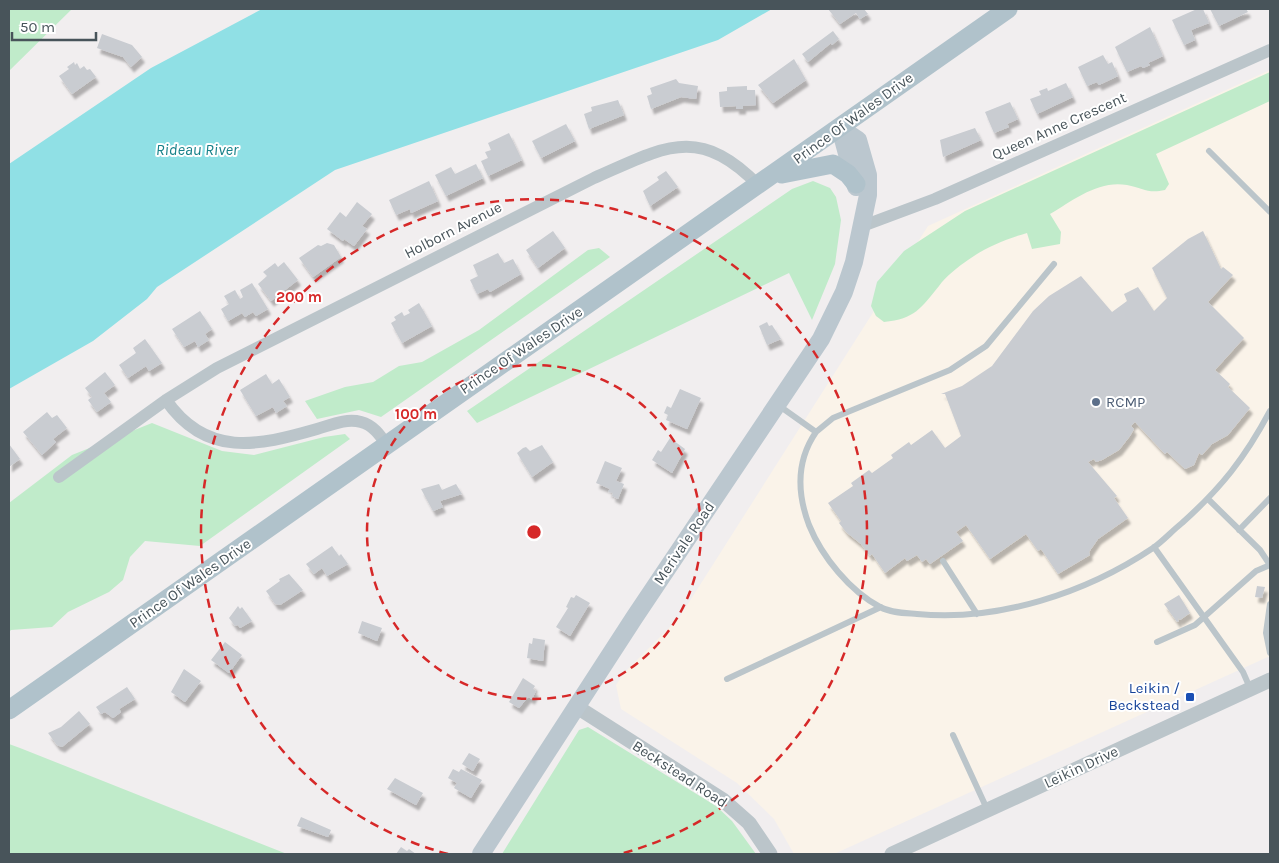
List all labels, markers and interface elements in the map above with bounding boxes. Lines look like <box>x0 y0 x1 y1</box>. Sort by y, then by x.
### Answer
scale bar <box>12 10 96 42</box>
text: 50 m <box>20 18 55 36</box>
street label: Prince Of Wales Drive <box>789 68 917 168</box>
street label: Queen Anne Crescent <box>989 88 1129 164</box>
water label: Rideau River <box>156 140 239 159</box>
street label: Holborn Avenue <box>401 198 505 262</box>
text: 200 m <box>276 288 322 306</box>
street label: Prince Of Wales Drive <box>456 302 586 398</box>
place label: RCMP <box>1106 393 1145 411</box>
marker: RCMP <box>1090 396 1102 408</box>
text: 100 m <box>395 405 437 423</box>
street label: Merivale Road <box>650 498 718 588</box>
centre of rings <box>525 523 543 541</box>
street label: Prince Of Wales Drive <box>126 534 254 632</box>
place label: Leikin / Beckstead <box>1108 679 1180 714</box>
marker: Leikin / Beckstead <box>1184 691 1196 703</box>
street label: Beckstead Road <box>629 737 731 811</box>
street label: Leikin Drive <box>1041 742 1121 792</box>

